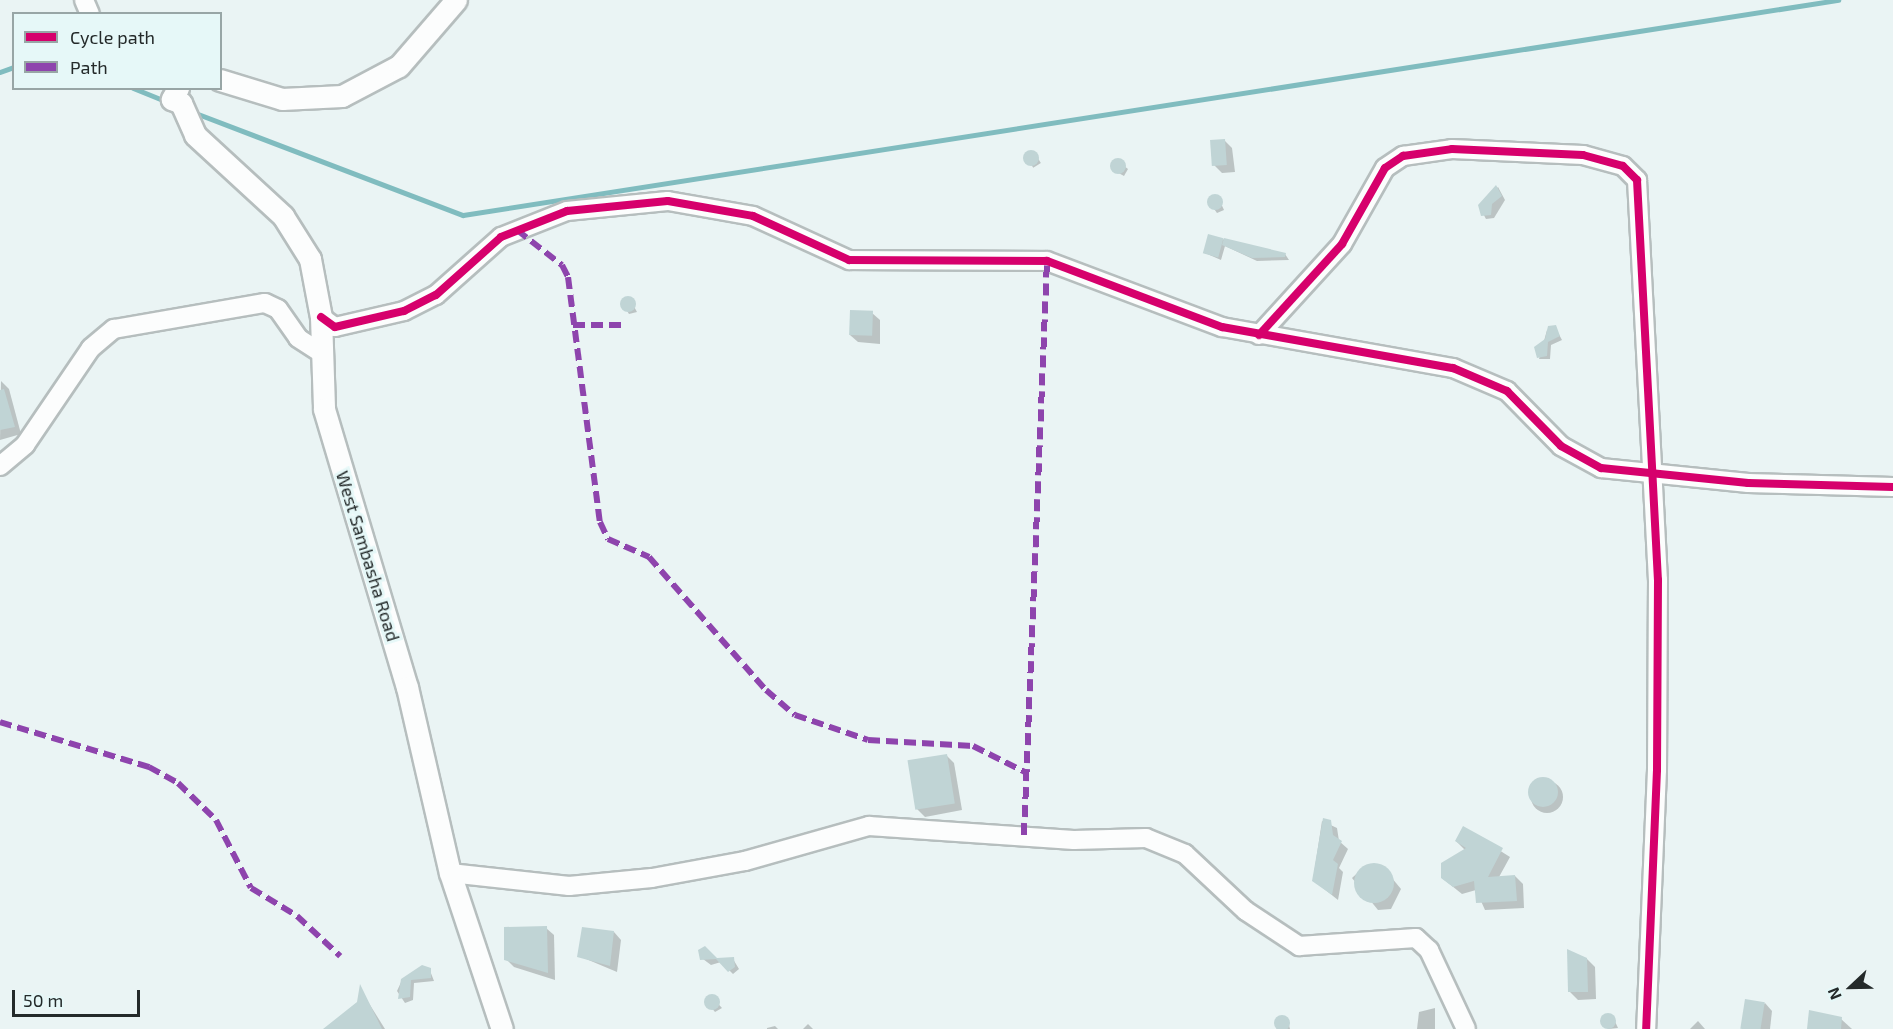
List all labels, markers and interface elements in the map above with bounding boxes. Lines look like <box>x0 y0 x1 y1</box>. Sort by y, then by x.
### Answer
legend <box>12 12 222 90</box>
text: Cycle path <box>70 26 155 48</box>
text: Path <box>70 56 108 78</box>
street label: West Sambasha Road <box>332 468 404 644</box>
north arrow <box>1821 957 1881 1017</box>
scale bar <box>15 978 142 1016</box>
text: N <box>1823 985 1845 1003</box>
text: 50 m <box>23 989 63 1011</box>

